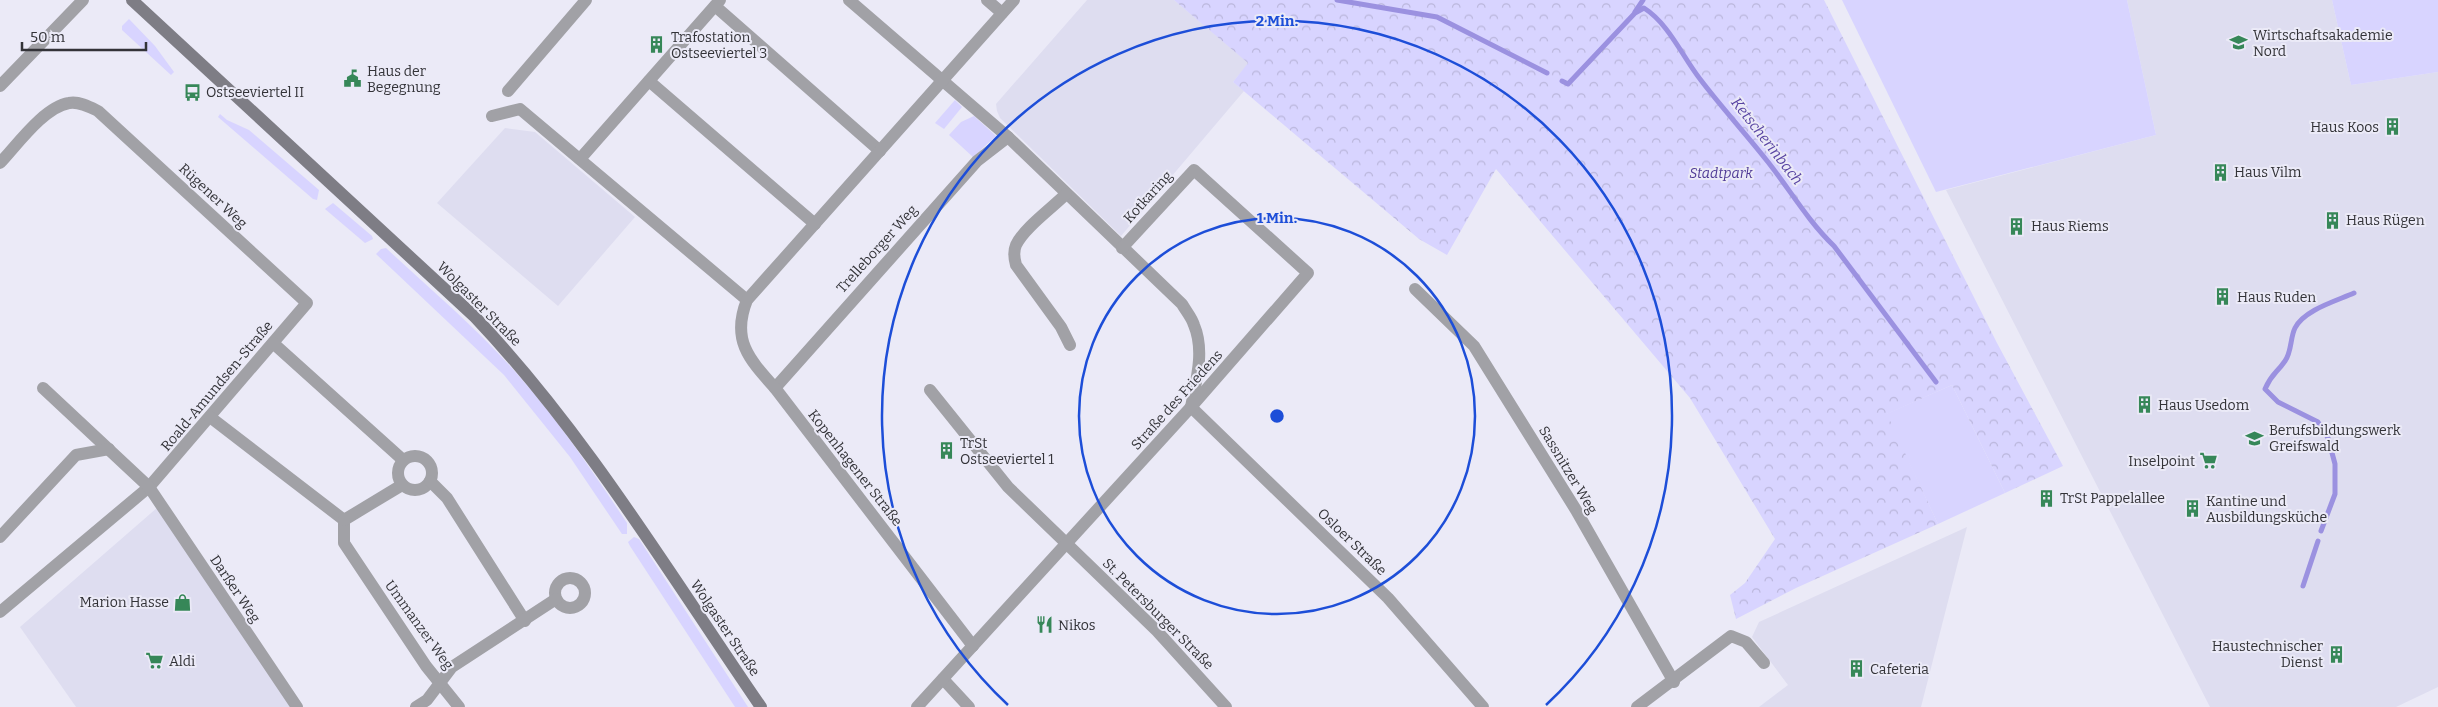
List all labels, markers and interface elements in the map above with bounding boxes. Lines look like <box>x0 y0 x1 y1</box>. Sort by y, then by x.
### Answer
text: 2 Min. <box>1256 12 1298 30</box>
scale bar <box>22 20 146 52</box>
place label: Wirtschaftsakademie Nord <box>2253 27 2393 60</box>
text: 50 m <box>30 28 66 46</box>
place label: Trafostation Ostseeviertel 3 <box>671 29 767 62</box>
school or university icon: Wirtschaftsakademie Nord <box>2229 33 2249 53</box>
building icon: Trafostation Ostseeviertel 3 <box>647 35 667 55</box>
place label: Haus der Begegnung <box>367 63 441 96</box>
public building icon: Haus der Begegnung <box>343 69 363 89</box>
bus stop icon: Ostseeviertel II <box>182 82 202 102</box>
place label: Ostseeviertel II <box>206 84 304 101</box>
water label: Ketscherinbach <box>1727 94 1807 188</box>
building icon: Haus Koos <box>2383 117 2403 137</box>
place label: Haus Koos <box>2310 119 2379 136</box>
street label: Rügener Weg <box>175 160 251 232</box>
building icon: Haus Vilm <box>2210 162 2230 182</box>
place label: Haus Vilm <box>2234 164 2302 181</box>
park label: Stadtpark <box>1689 165 1753 182</box>
street label: Kotkaring <box>1120 167 1176 227</box>
street label: Trelleborger Weg <box>833 201 921 296</box>
text: 1 Min. <box>1257 209 1297 227</box>
building icon: Haus Rügen <box>2322 210 2342 230</box>
place label: Haus Rügen <box>2346 212 2425 229</box>
building icon: Haus Riems <box>2007 216 2027 236</box>
place label: Haus Riems <box>2031 218 2109 235</box>
street label: Wolgaster Straße <box>433 258 525 350</box>
building icon: Haus Ruden <box>2213 287 2233 307</box>
place label: Haus Ruden <box>2237 289 2316 306</box>
street label: Roald-Amundsen-Straße <box>158 317 276 455</box>
street label: Straße des Friedens <box>1128 347 1226 453</box>
building icon: Haus Usedom <box>2134 395 2154 415</box>
place label: Haus Usedom <box>2158 397 2250 414</box>
street label: Kopenhagener Straße <box>804 407 906 529</box>
centre of rings <box>1268 407 1286 425</box>
place label: Berufsbildungswerk Greifswald <box>2269 422 2401 455</box>
street label: Sassnitzer Weg <box>1535 423 1601 517</box>
school or university icon: Berufsbildungswerk Greifswald <box>2245 428 2265 448</box>
place label: TrSt Ostseeviertel 1 <box>960 435 1054 468</box>
building icon: TrSt Ostseeviertel 1 <box>936 441 956 461</box>
supermarket icon: Inselpoint <box>2199 451 2219 471</box>
place label: Inselpoint <box>2128 453 2195 470</box>
building icon: TrSt Pappelallee <box>2036 488 2056 508</box>
place label: TrSt Pappelallee <box>2060 490 2165 507</box>
place label: Kantine und Ausbildungsküche <box>2206 493 2327 526</box>
building icon: Kantine und Ausbildungsküche <box>2182 499 2202 519</box>
street label: Osloer Straße <box>1314 505 1390 579</box>
street label: Darßer Weg <box>206 552 264 626</box>
street label: St. Petersburger Straße <box>1099 555 1217 673</box>
street label: Ummanzer Weg <box>381 577 457 673</box>
street label: Wolgaster Straße <box>687 577 763 679</box>
shop icon: Marion Hasse <box>173 592 193 612</box>
place label: Marion Hasse <box>80 594 169 611</box>
restaurant icon: Nikos <box>1034 615 1054 635</box>
place label: Nikos <box>1058 617 1095 634</box>
place label: Haustechnischer Dienst <box>2212 638 2323 671</box>
building icon: Haustechnischer Dienst <box>2327 644 2347 664</box>
supermarket icon: Aldi <box>145 651 165 671</box>
place label: Aldi <box>169 653 195 670</box>
building icon: Cafeteria <box>1846 659 1866 679</box>
place label: Cafeteria <box>1870 661 1929 678</box>

